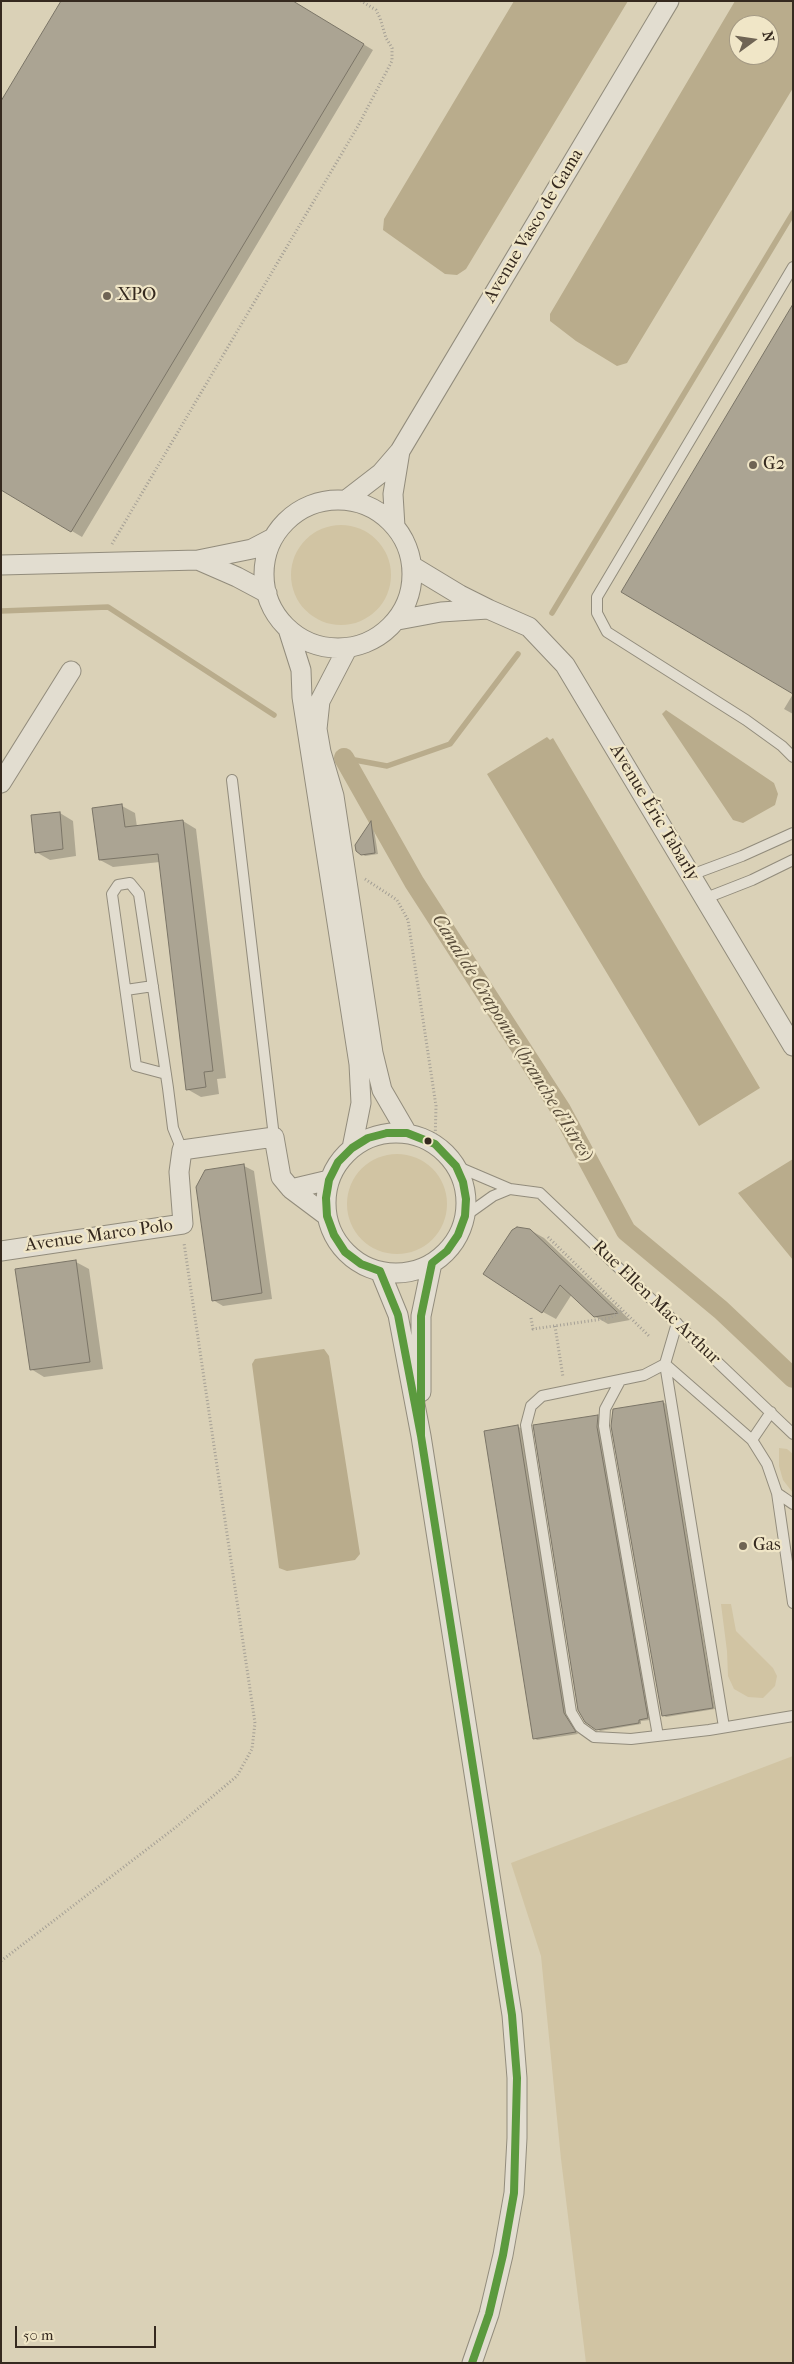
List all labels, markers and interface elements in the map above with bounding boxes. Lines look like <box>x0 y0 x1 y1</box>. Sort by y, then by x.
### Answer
north arrow <box>729 15 779 65</box>
text: N <box>759 29 778 44</box>
street label: Avenue Vasco de Gama <box>480 145 588 307</box>
place label: XPO <box>117 285 156 307</box>
marker: XPO <box>101 290 113 302</box>
place label: G2 <box>763 454 785 476</box>
marker: G2 <box>747 459 759 471</box>
street label: Avenue Éric Tabarly <box>605 741 703 885</box>
water label: Canal de Craponne (branche d'Istres) <box>426 910 598 1166</box>
unlabelled marker <box>423 1136 433 1146</box>
street label: Avenue Marco Polo <box>24 1215 174 1257</box>
street label: Rue Ellen Mac Arthur <box>587 1236 725 1370</box>
place label: Gas <box>753 1535 781 1557</box>
marker: Gas <box>737 1540 749 1552</box>
scale bar <box>18 2316 159 2348</box>
text: 50 m <box>23 2326 53 2344</box>

